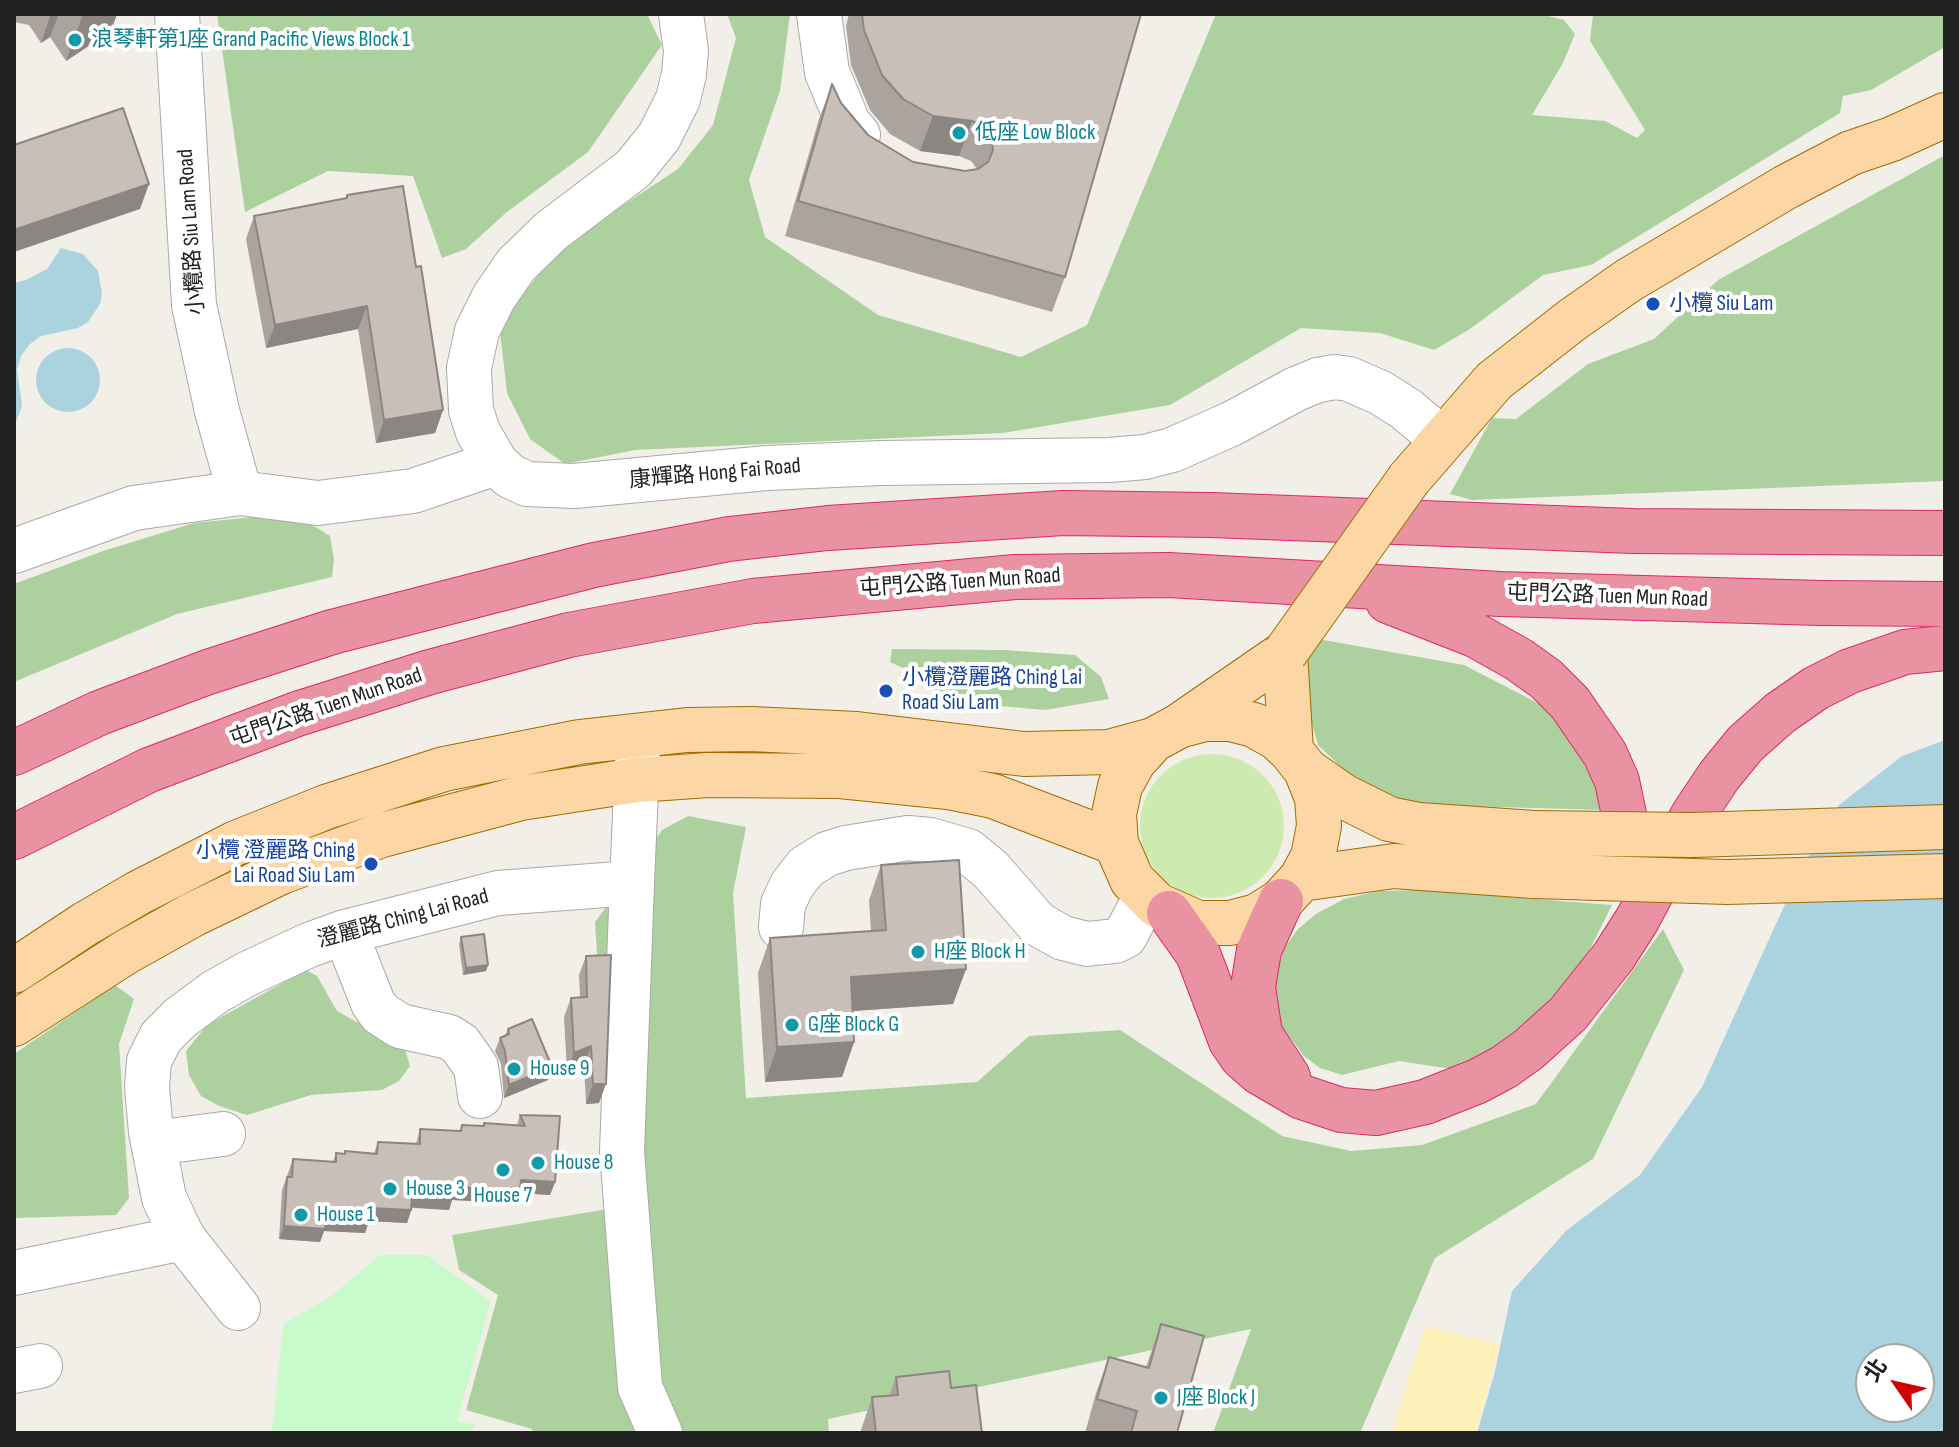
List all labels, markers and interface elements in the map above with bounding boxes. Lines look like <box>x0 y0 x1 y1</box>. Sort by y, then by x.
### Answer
place label: 浪琴軒第1座 Grand Pacific Views Block 1 <box>91 27 410 53</box>
marker: 浪琴軒第1座 Grand Pacific Views Block 1 <box>66 31 84 49</box>
place label: 低座 Low Block <box>975 120 1095 146</box>
marker: 低座 Low Block <box>950 124 968 142</box>
street label: 小欖路 Siu Lam Road <box>173 148 211 316</box>
place label: 小欖 Siu Lam <box>1669 291 1773 317</box>
marker: 小欖 Siu Lam <box>1644 295 1662 313</box>
street label: 康輝路 Hong Fai Road <box>628 453 802 495</box>
street label: 屯門公路 Tuen Mun Road <box>859 563 1061 603</box>
street label: 屯門公路 Tuen Mun Road <box>1506 580 1708 614</box>
street label: 屯門公路 Tuen Mun Road <box>226 663 426 753</box>
place label: 小欖澄麗路 Ching Lai Road Siu Lam <box>902 665 1082 716</box>
marker: 小欖澄麗路 Ching Lai Road Siu Lam <box>877 682 895 700</box>
place label: 小欖 澄麗路 Ching Lai Road Siu Lam <box>196 838 355 890</box>
marker: 小欖 澄麗路 Ching Lai Road Siu Lam <box>362 855 380 873</box>
street label: 澄麗路 Ching Lai Road <box>314 883 492 955</box>
place label: H座 Block H <box>934 939 1026 965</box>
marker: H座 Block H <box>909 943 927 961</box>
place label: G座 Block G <box>808 1012 899 1038</box>
marker: G座 Block G <box>783 1016 801 1034</box>
place label: House 9 <box>530 1056 589 1082</box>
marker: House 9 <box>505 1060 523 1078</box>
place label: House 8 <box>554 1150 613 1176</box>
marker: House 8 <box>529 1154 547 1172</box>
marker: House 7 <box>494 1161 512 1179</box>
place label: House 3 <box>406 1176 465 1202</box>
marker: House 3 <box>381 1180 399 1198</box>
place label: House 7 <box>474 1183 532 1209</box>
place label: House 1 <box>317 1202 374 1228</box>
marker: House 1 <box>292 1206 310 1224</box>
north arrow <box>1855 1343 1935 1423</box>
text: 北 <box>1859 1354 1894 1387</box>
place label: J座 Block J <box>1177 1385 1255 1411</box>
marker: J座 Block J <box>1152 1389 1170 1407</box>

